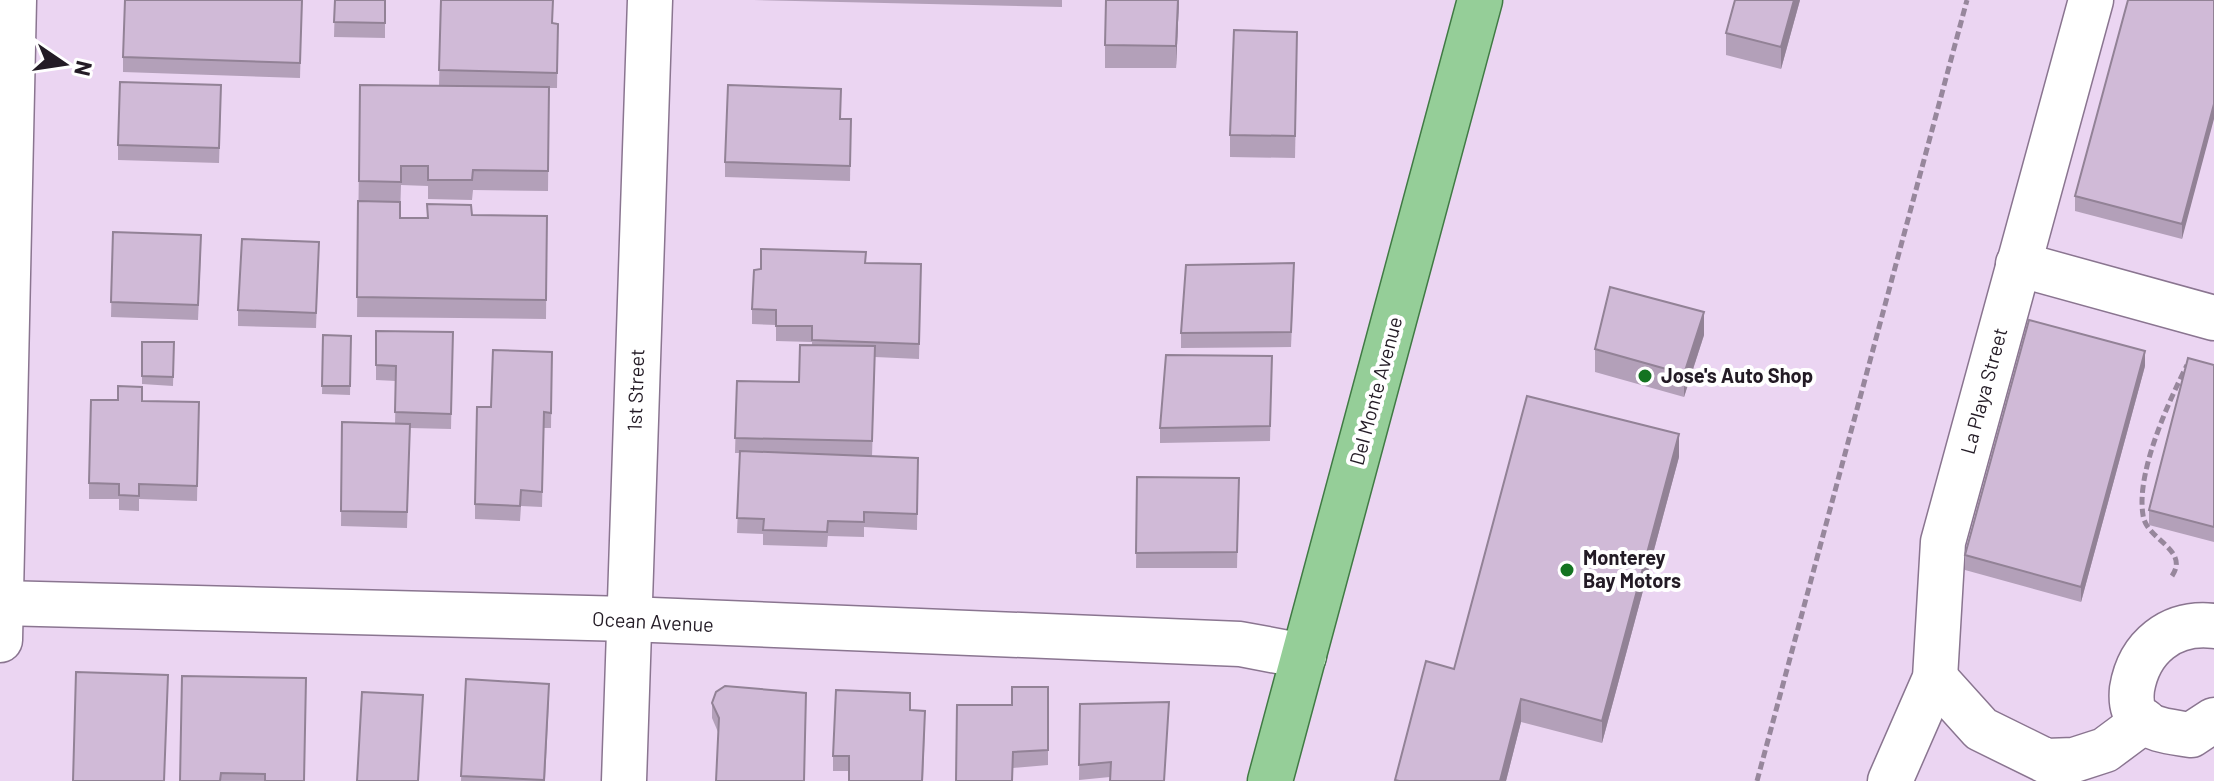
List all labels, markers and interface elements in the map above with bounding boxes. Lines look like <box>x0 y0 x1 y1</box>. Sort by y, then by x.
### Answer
north arrow <box>24 24 104 104</box>
text: N <box>70 59 99 79</box>
street label: Del Monte Avenue <box>1344 314 1406 468</box>
street label: La Playa Street <box>1955 325 2011 457</box>
street label: 1st Street <box>622 348 648 432</box>
place label: Jose's Auto Shop <box>1661 363 1813 387</box>
marker: Jose's Auto Shop <box>1636 367 1654 385</box>
place label: Monterey Bay Motors <box>1583 545 1681 592</box>
marker: Monterey Bay Motors <box>1558 561 1576 579</box>
street label: Ocean Avenue <box>592 606 715 636</box>

